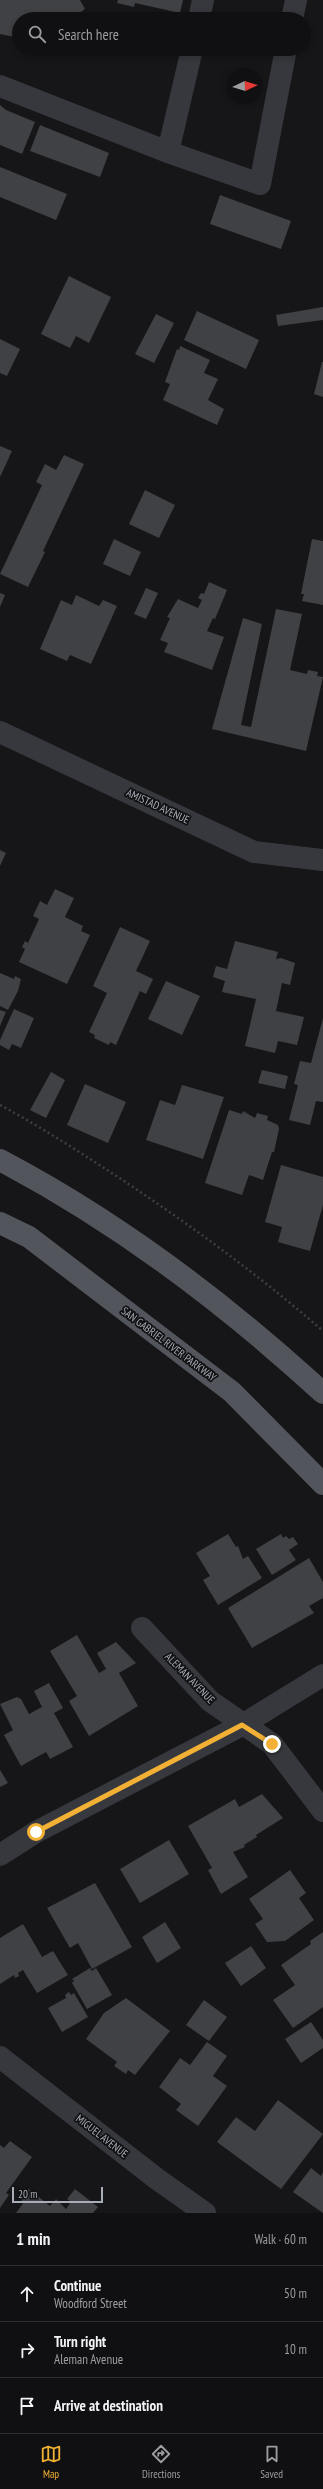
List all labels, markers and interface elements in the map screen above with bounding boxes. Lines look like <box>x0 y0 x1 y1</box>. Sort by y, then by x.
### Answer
search box <box>12 12 311 56</box>
icon: search <box>26 23 48 45</box>
text: Search here <box>58 25 119 44</box>
north arrow <box>227 68 263 104</box>
street label: AMISTAD AVENUE <box>124 785 192 827</box>
street label: SAN GABRIEL RIVER PARKWAY <box>119 1304 219 1384</box>
street label: ALEMAN AVENUE <box>162 1650 218 1707</box>
route end <box>263 1735 281 1753</box>
route start <box>27 1823 45 1841</box>
street label: MIGUEL AVENUE <box>73 2111 131 2161</box>
scale bar <box>12 2185 103 2204</box>
text: 20 m <box>18 2187 37 2201</box>
text: 1 min <box>16 2228 50 2250</box>
text: Walk · 60 m <box>255 2231 307 2248</box>
text: Continue <box>54 2276 101 2295</box>
icon: ahead <box>16 2283 38 2305</box>
text: 50 m <box>284 2285 307 2302</box>
text: Woodford Street <box>54 2295 127 2312</box>
text: Turn right <box>54 2332 106 2351</box>
icon: right <box>16 2339 38 2361</box>
text: 10 m <box>284 2341 307 2358</box>
text: Aleman Avenue <box>54 2351 123 2368</box>
icon: arrive <box>16 2395 38 2417</box>
text: Arrive at destination <box>54 2396 163 2415</box>
tab: Map <box>40 2443 62 2481</box>
tab: Directions <box>142 2443 180 2481</box>
tab: Saved <box>260 2443 283 2481</box>

